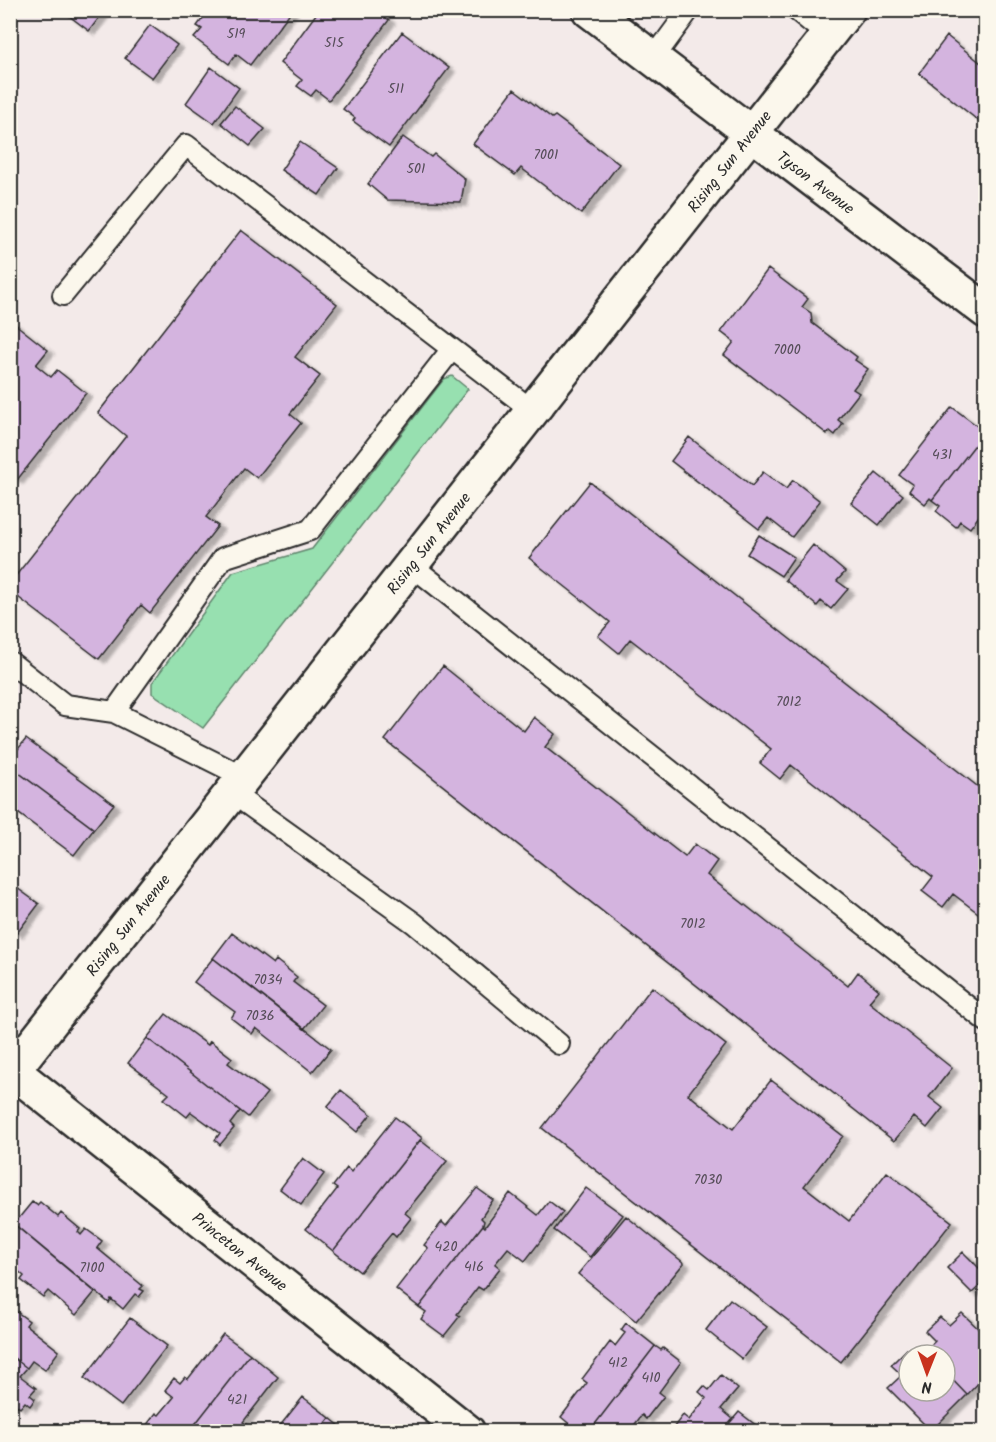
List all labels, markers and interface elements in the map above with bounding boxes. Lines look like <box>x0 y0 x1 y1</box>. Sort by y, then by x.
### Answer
house number: 519 <box>227 23 246 45</box>
house number: 515 <box>324 32 345 54</box>
house number: 511 <box>388 78 404 100</box>
street label: Rising Sun Avenue <box>682 105 779 219</box>
house number: 7001 <box>534 144 558 166</box>
street label: Tyson Avenue <box>771 146 860 221</box>
house number: 501 <box>407 158 425 180</box>
house number: 7000 <box>773 339 801 361</box>
house number: 431 <box>932 444 952 466</box>
street label: Rising Sun Avenue <box>381 487 478 601</box>
house number: 7012 <box>776 691 802 713</box>
street label: Rising Sun Avenue <box>80 869 177 982</box>
house number: 7012 <box>680 913 706 935</box>
house number: 7034 <box>253 969 283 991</box>
house number: 7036 <box>245 1005 275 1027</box>
house number: 7030 <box>694 1169 722 1191</box>
street label: Princeton Avenue <box>186 1207 293 1298</box>
house number: 420 <box>435 1236 457 1258</box>
house number: 416 <box>464 1256 484 1278</box>
house number: 7100 <box>80 1257 104 1279</box>
north arrow <box>897 1343 957 1403</box>
house number: 412 <box>608 1352 628 1374</box>
house number: 410 <box>641 1367 661 1389</box>
text: N <box>921 1374 932 1399</box>
house number: 421 <box>227 1389 247 1411</box>

